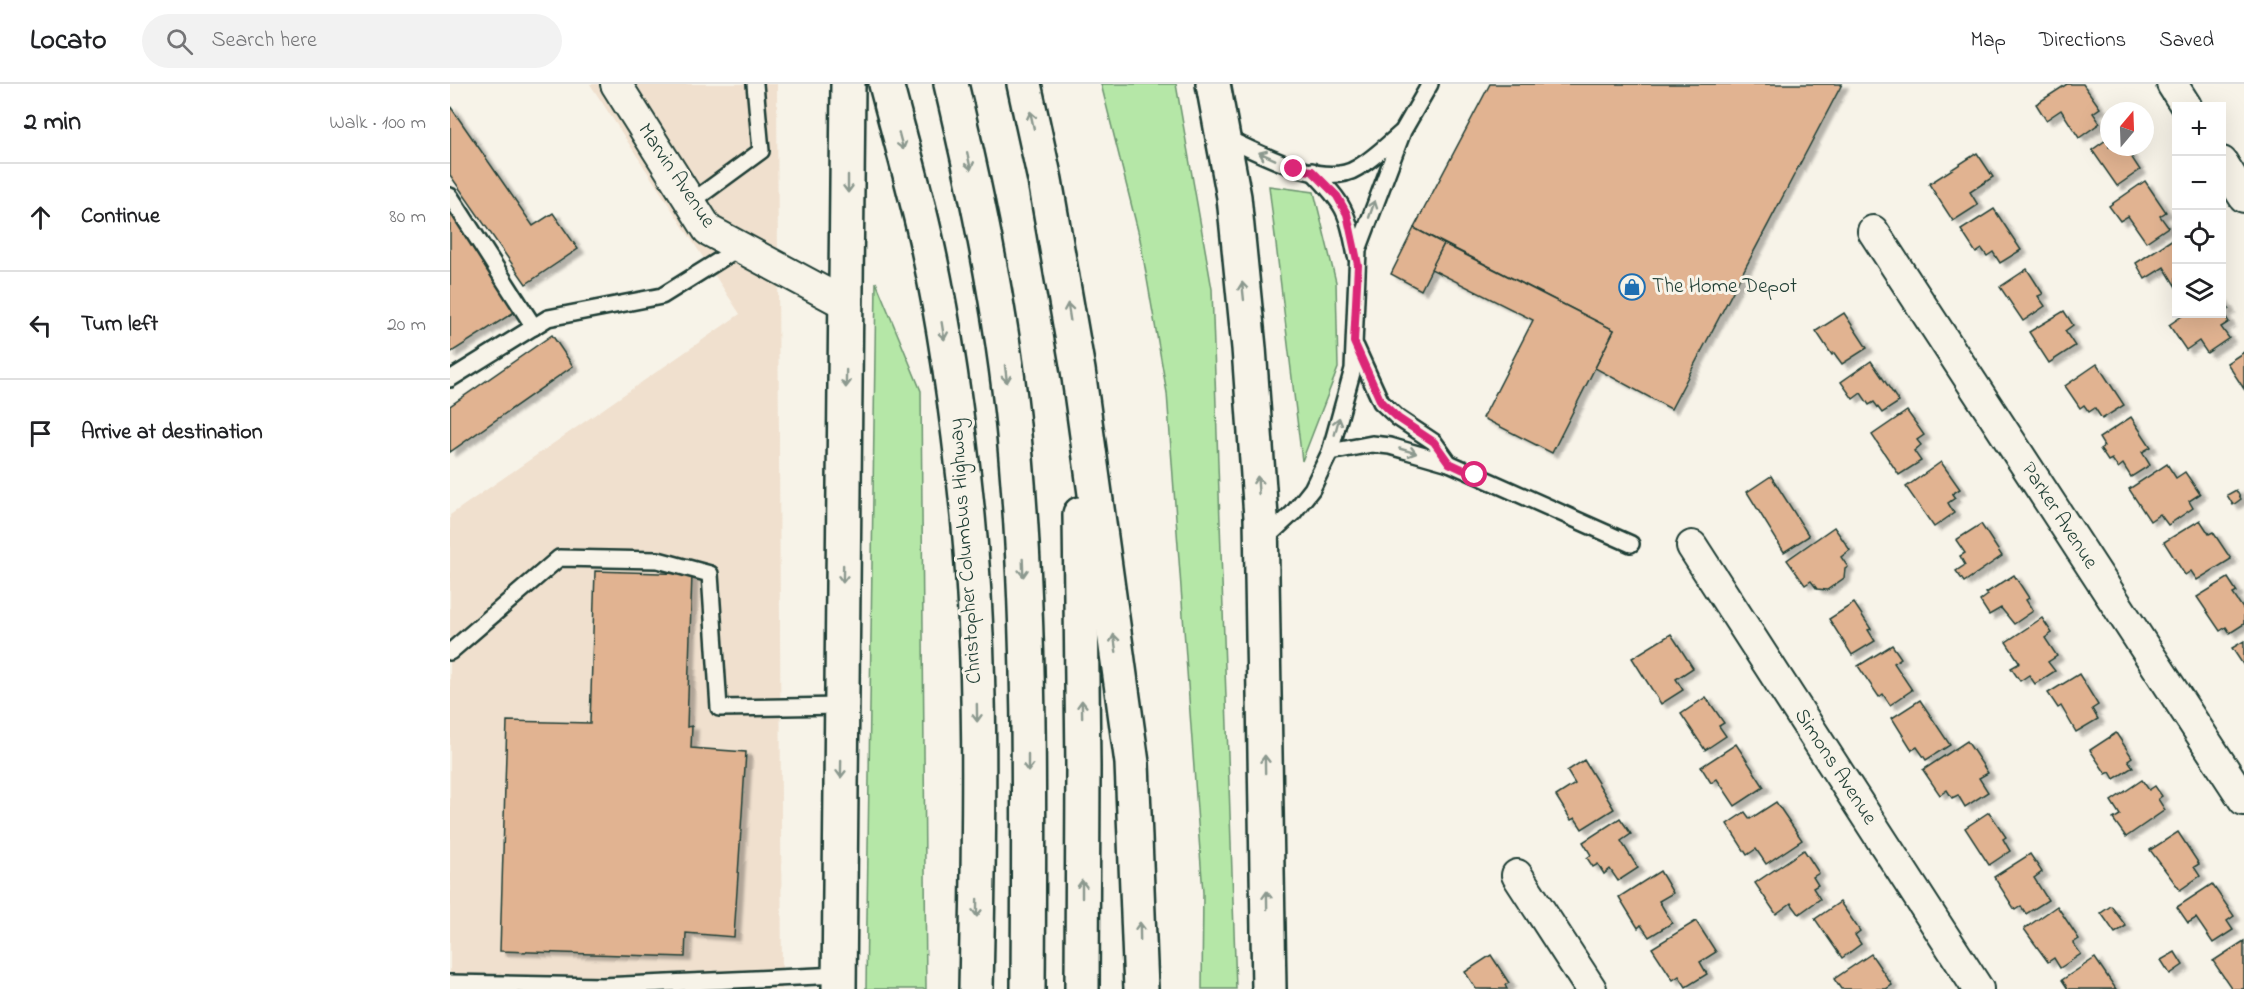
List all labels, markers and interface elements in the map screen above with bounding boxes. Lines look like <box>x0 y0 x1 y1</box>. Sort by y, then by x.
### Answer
search box <box>142 14 562 68</box>
text: Locato <box>30 21 106 62</box>
icon: search <box>163 25 196 58</box>
text: Search here <box>211 25 317 57</box>
text: Map <box>1970 26 2006 56</box>
text: Directions <box>2039 26 2126 56</box>
text: Saved <box>2159 26 2214 56</box>
north arrow <box>2100 102 2154 156</box>
map controls <box>2172 102 2226 318</box>
button: + <box>2172 102 2226 156</box>
text: 2 min <box>24 104 81 142</box>
text: Walk · 100 m <box>329 109 426 138</box>
one-way arrow <box>1026 111 1037 131</box>
street label: Marvin Avenue <box>630 118 723 235</box>
one-way arrow <box>895 131 907 150</box>
one-way arrow <box>1258 150 1276 162</box>
one-way arrow <box>964 152 976 171</box>
route end <box>1280 155 1306 181</box>
button: − <box>2172 156 2226 210</box>
one-way arrow <box>842 174 853 194</box>
one-way arrow <box>1368 200 1379 219</box>
icon: ahead <box>24 201 57 234</box>
text: Continue <box>81 201 160 233</box>
text: 80 m <box>389 203 426 232</box>
button: locate <box>2172 210 2226 264</box>
button: layers <box>2172 264 2226 318</box>
shop icon: The Home Depot <box>1617 272 1647 302</box>
place label: The Home Depot <box>1652 272 1797 302</box>
one-way arrow <box>1238 281 1249 301</box>
one-way arrow <box>1063 302 1074 322</box>
icon: left <box>24 309 57 342</box>
text: Turn left <box>81 309 158 341</box>
text: 20 m <box>387 311 426 340</box>
one-way arrow <box>938 320 949 340</box>
one-way arrow <box>1001 364 1012 384</box>
one-way arrow <box>840 369 851 389</box>
icon: arrive <box>24 417 57 450</box>
text: Arrive at destination <box>81 417 263 449</box>
street label: Christopher Columbus Highway <box>942 417 992 685</box>
one-way arrow <box>1332 417 1344 436</box>
one-way arrow <box>1398 446 1417 457</box>
street label: Parker Avenue <box>2013 457 2105 576</box>
route start <box>1461 461 1487 487</box>
one-way arrow <box>1253 476 1264 496</box>
one-way arrow <box>1018 558 1029 578</box>
one-way arrow <box>837 564 849 584</box>
one-way arrow <box>1110 633 1121 653</box>
one-way arrow <box>1076 699 1088 719</box>
one-way arrow <box>972 702 983 722</box>
street label: Simons Avenue <box>1786 703 1884 832</box>
one-way arrow <box>1022 753 1034 773</box>
one-way arrow <box>1259 755 1271 775</box>
one-way arrow <box>835 759 847 779</box>
one-way arrow <box>1076 879 1088 899</box>
one-way arrow <box>1261 890 1273 910</box>
one-way arrow <box>972 897 983 917</box>
one-way arrow <box>1134 921 1146 941</box>

